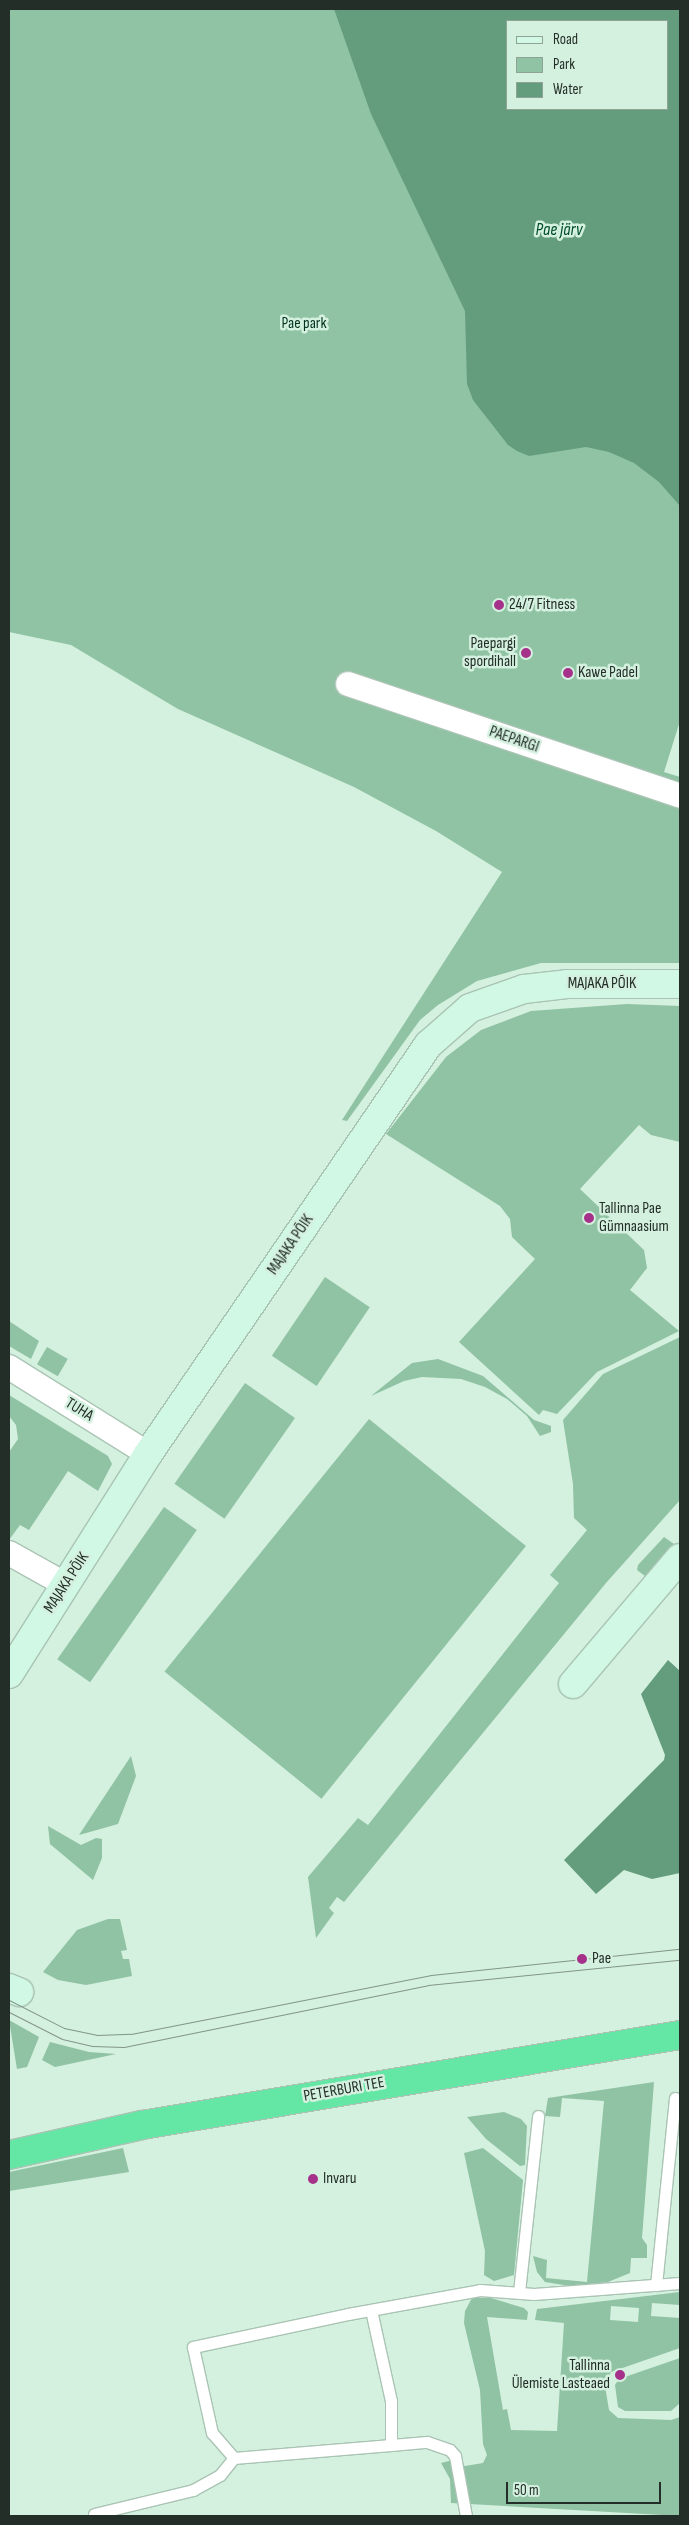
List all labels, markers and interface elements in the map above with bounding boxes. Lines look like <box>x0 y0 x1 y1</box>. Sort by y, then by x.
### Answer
legend <box>507 20 669 110</box>
text: Road <box>553 30 578 49</box>
text: Park <box>553 55 575 74</box>
text: Water <box>553 80 583 99</box>
water label: Pae järv <box>535 219 583 241</box>
park label: Pae park <box>281 314 327 334</box>
place label: 24/7 Fitness <box>509 595 575 615</box>
marker: 24/7 Fitness <box>493 599 505 611</box>
place label: Paepargi spordihall <box>464 634 516 672</box>
marker: Paepargi spordihall <box>520 647 532 659</box>
place label: Kawe Padel <box>578 663 638 683</box>
marker: Kawe Padel <box>562 667 574 679</box>
street label: PAEPARGI <box>486 723 542 757</box>
street label: MAJAKA PÕIK <box>568 974 636 994</box>
place label: Tallinna Pae Gümnaasium <box>599 1199 669 1237</box>
street label: MAJAKA PÕIK <box>264 1211 318 1279</box>
marker: Tallinna Pae Gümnaasium <box>583 1212 595 1224</box>
street label: TUHA <box>61 1394 97 1426</box>
street label: MAJAKA PÕIK <box>40 1549 94 1617</box>
place label: Pae <box>592 1949 611 1969</box>
marker: Pae <box>576 1953 588 1965</box>
street label: PETERBURI TEE <box>302 2073 386 2107</box>
place label: Invaru <box>323 2169 356 2189</box>
marker: Invaru <box>307 2173 319 2185</box>
place label: Tallinna Ülemiste Lasteaed <box>512 2356 610 2394</box>
marker: Tallinna Ülemiste Lasteaed <box>614 2369 626 2381</box>
scale bar <box>509 2472 664 2504</box>
text: 50 m <box>514 2481 539 2500</box>

